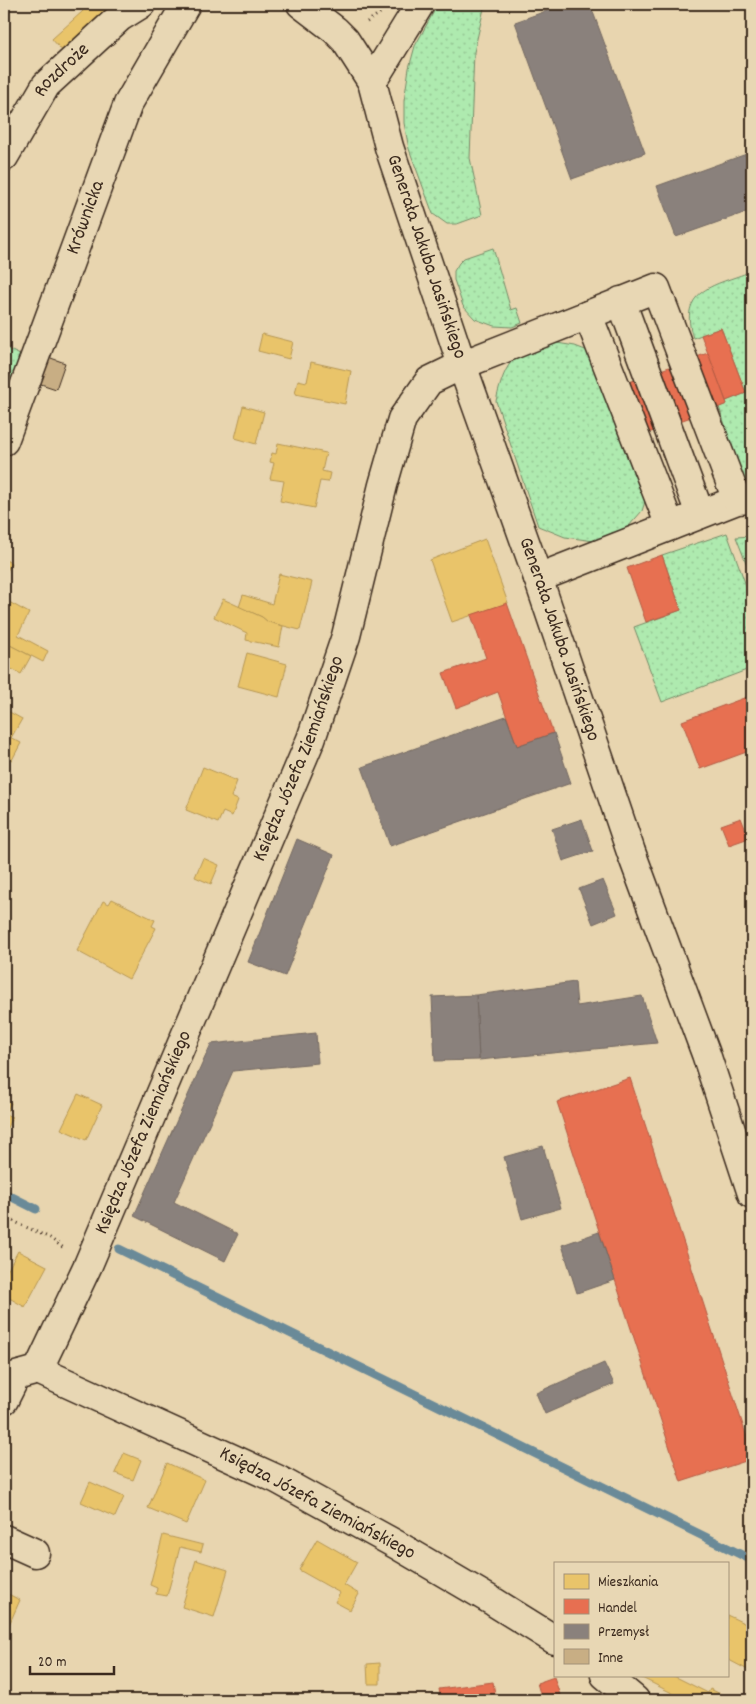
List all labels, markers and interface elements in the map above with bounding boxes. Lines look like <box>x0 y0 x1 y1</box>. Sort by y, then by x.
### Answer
street label: Rozdroże <box>28 37 97 103</box>
street label: Generała Jakuba Jasińskiego <box>379 151 473 363</box>
street label: Krównicka <box>60 176 113 259</box>
street label: Generała Jakuba Jasińskiego <box>511 534 607 745</box>
street label: Księdza Józefa Ziemiańskiego <box>247 652 352 866</box>
street label: Księdza Józefa Ziemiańskiego <box>88 1026 200 1239</box>
street label: Księdza Józefa Ziemiańskiego <box>214 1440 420 1568</box>
legend <box>554 1562 728 1676</box>
text: Mieszkania <box>598 1572 659 1594</box>
text: Handel <box>598 1598 637 1620</box>
text: Przemysł <box>598 1622 649 1644</box>
scale bar <box>30 1644 114 1676</box>
text: Inne <box>598 1648 624 1670</box>
text: 20 m <box>38 1652 66 1674</box>

